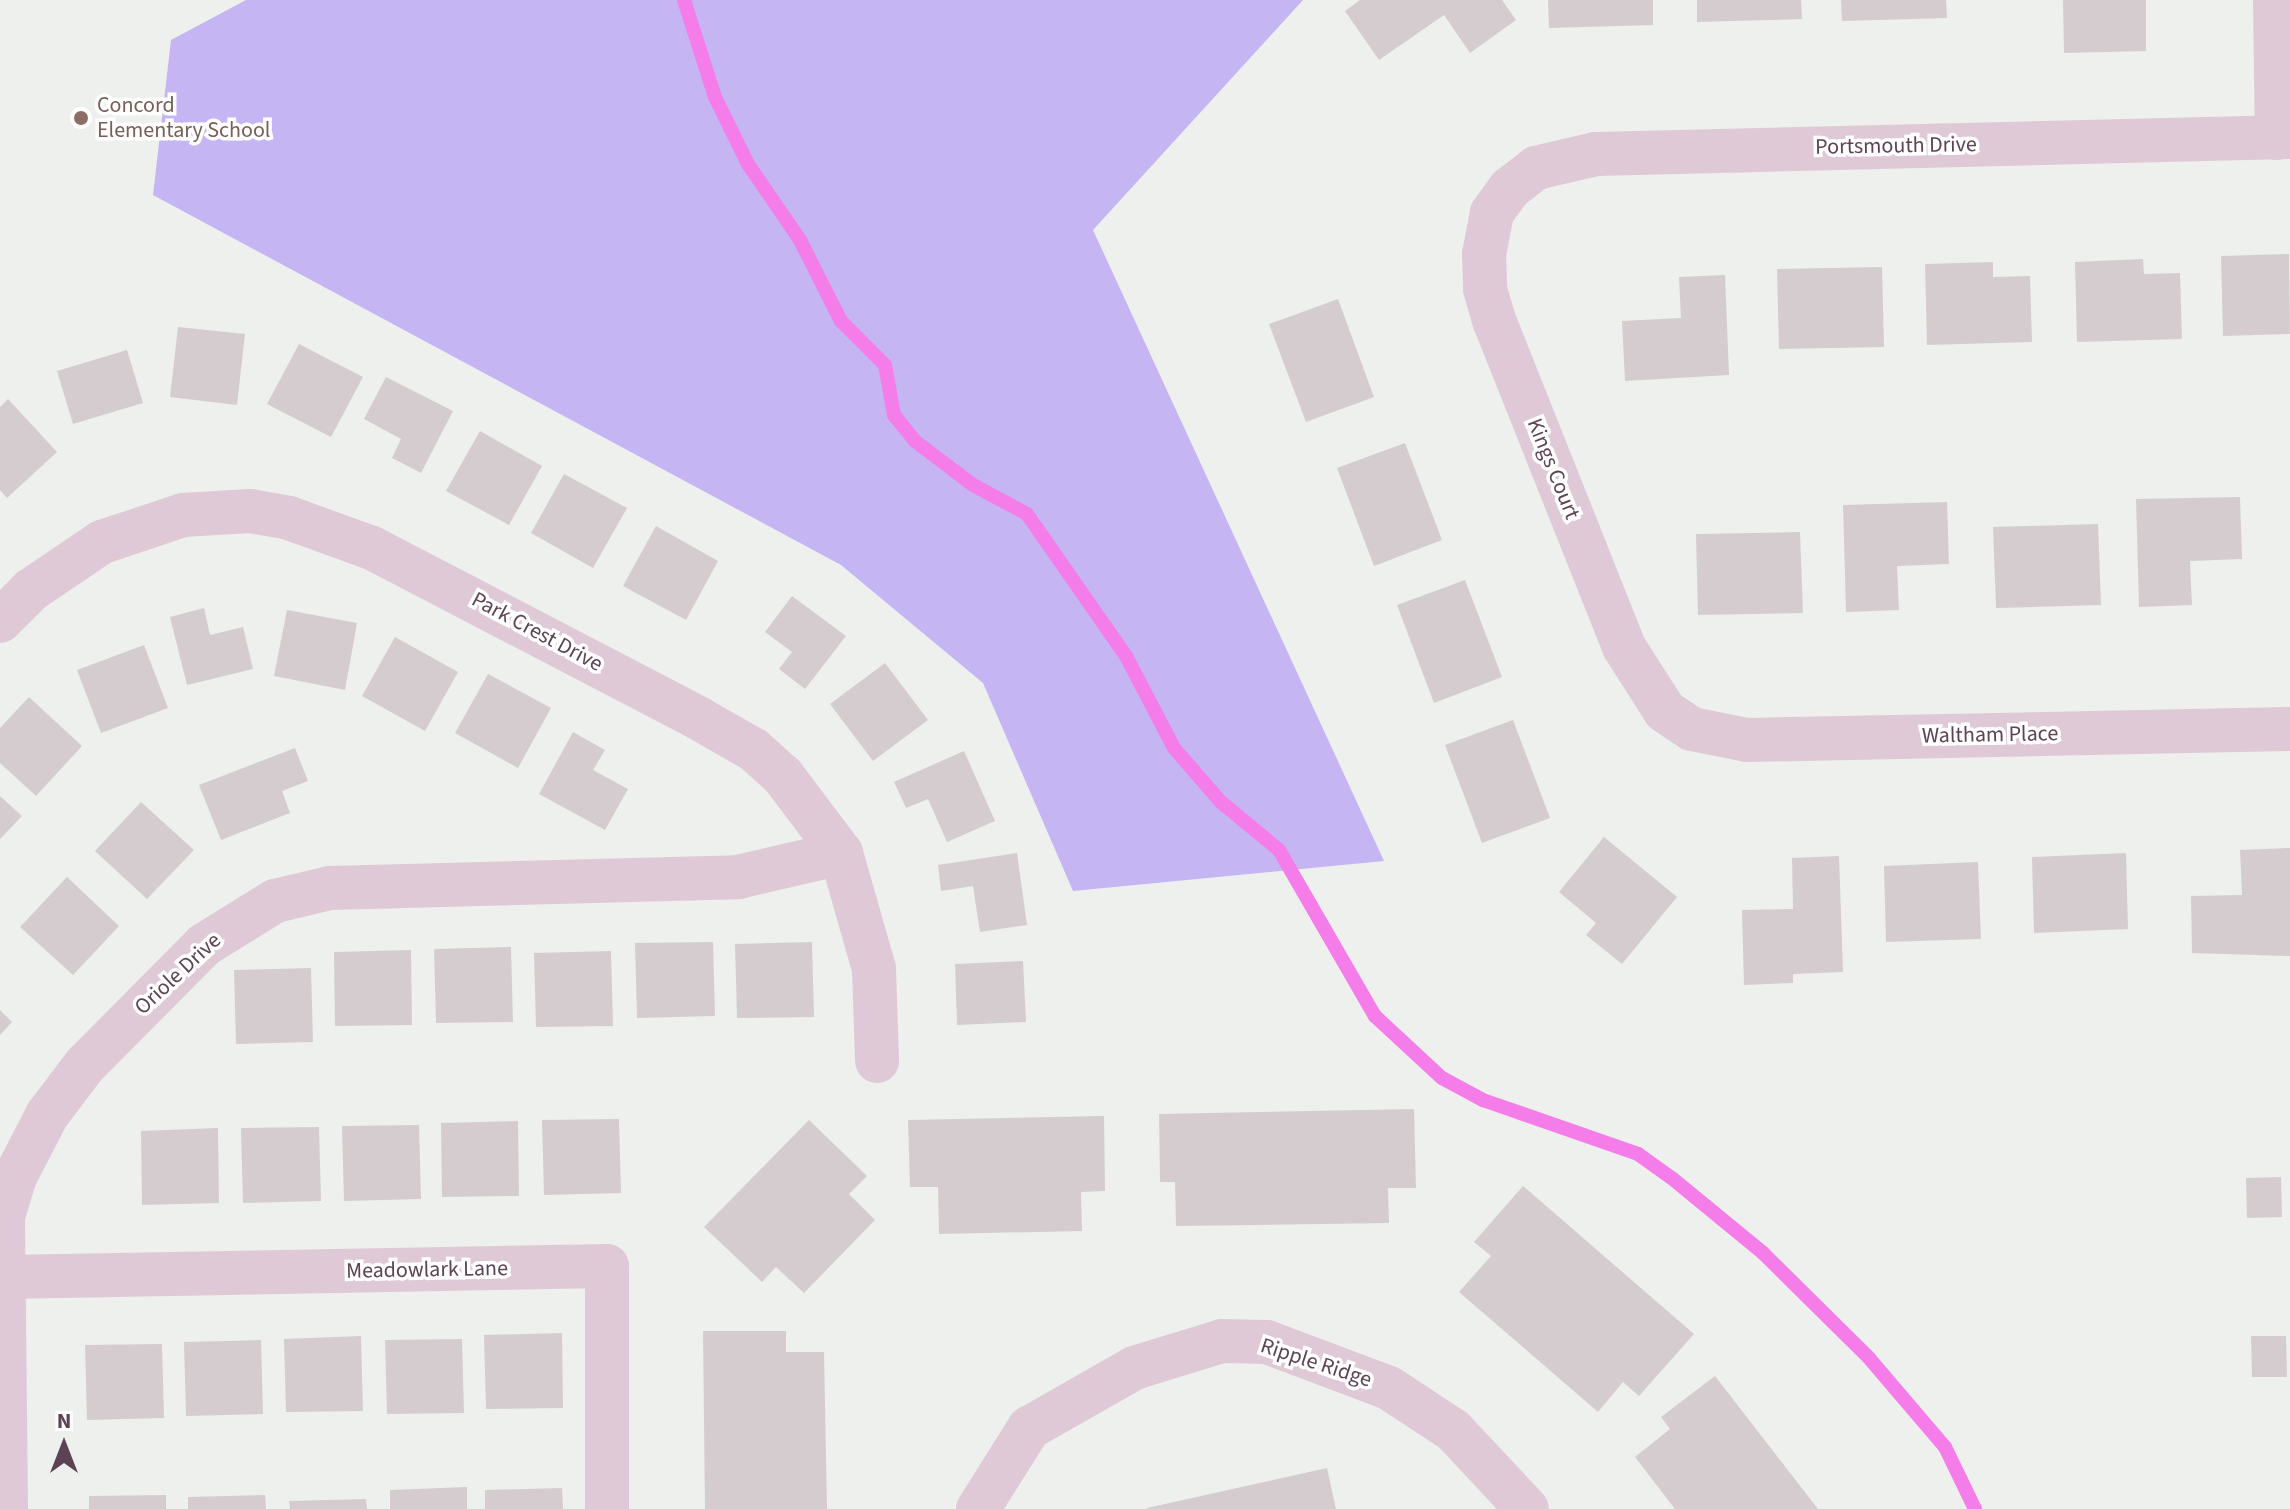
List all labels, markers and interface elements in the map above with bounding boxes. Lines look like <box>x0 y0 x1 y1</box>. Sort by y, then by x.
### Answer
place label: Concord Elementary School <box>97 92 270 144</box>
marker: Concord Elementary School <box>72 109 90 127</box>
street label: Portsmouth Drive <box>1815 131 1977 161</box>
street label: Kings Court <box>1521 415 1585 523</box>
street label: Park Crest Drive <box>467 586 607 678</box>
street label: Waltham Place <box>1922 721 2058 749</box>
street label: Oriole Drive <box>129 927 227 1021</box>
street label: Meadowlark Lane <box>346 1255 508 1285</box>
street label: Ripple Ridge <box>1257 1333 1375 1393</box>
north arrow <box>24 1405 104 1485</box>
text: N <box>57 1405 71 1437</box>

